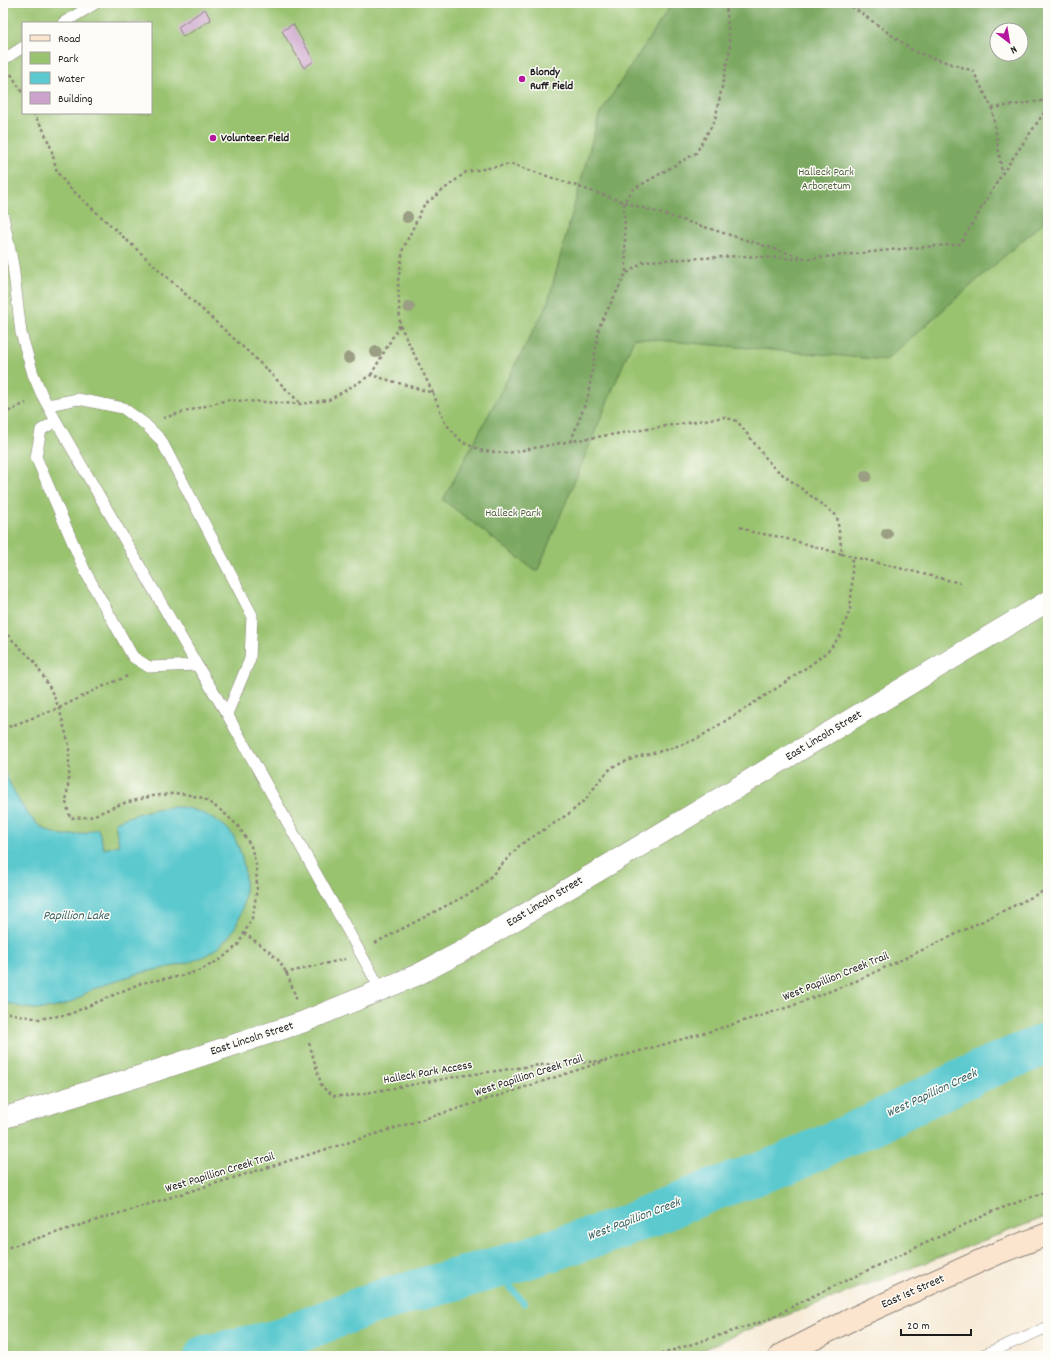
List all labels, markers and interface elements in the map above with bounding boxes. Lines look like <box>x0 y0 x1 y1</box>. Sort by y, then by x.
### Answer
legend <box>22 22 152 114</box>
north arrow <box>989 22 1029 62</box>
text: Road <box>58 31 80 48</box>
text: N <box>1006 41 1020 57</box>
text: Park <box>58 51 79 68</box>
place label: Blondy Ruff Field <box>530 64 574 95</box>
text: Water <box>58 71 85 88</box>
marker: Blondy Ruff Field <box>517 74 527 84</box>
text: Building <box>58 91 93 108</box>
place label: Volunteer Field <box>221 130 290 147</box>
marker: Volunteer Field <box>208 133 218 143</box>
park label: Halleck Park Arboretum <box>798 164 854 195</box>
park label: Halleck Park <box>485 505 541 522</box>
street label: East Lincoln Street <box>783 706 866 766</box>
street label: East Lincoln Street <box>504 872 587 932</box>
water label: Papillion Lake <box>43 907 110 926</box>
street label: West Papillion Creek Trail <box>780 948 892 1006</box>
street label: East Lincoln Street <box>208 1017 296 1060</box>
street label: West Papillion Creek Trail <box>473 1050 586 1102</box>
street label: Halleck Park Access <box>382 1057 474 1089</box>
water label: West Papillion Creek <box>884 1064 982 1123</box>
street label: West Papillion Creek Trail <box>163 1148 277 1198</box>
water label: West Papillion Creek <box>585 1193 685 1246</box>
street label: East 1st Street <box>879 1270 948 1313</box>
scale bar <box>901 1311 971 1337</box>
text: 20 m <box>907 1318 930 1335</box>

